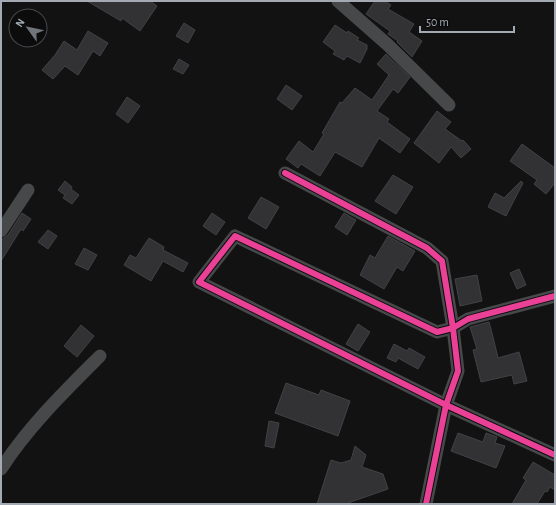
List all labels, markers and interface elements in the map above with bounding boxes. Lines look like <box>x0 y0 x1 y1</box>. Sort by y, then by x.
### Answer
north arrow <box>8 8 48 48</box>
scale bar <box>420 8 514 34</box>
text: 50 m <box>426 16 449 28</box>
text: N <box>13 17 27 29</box>

